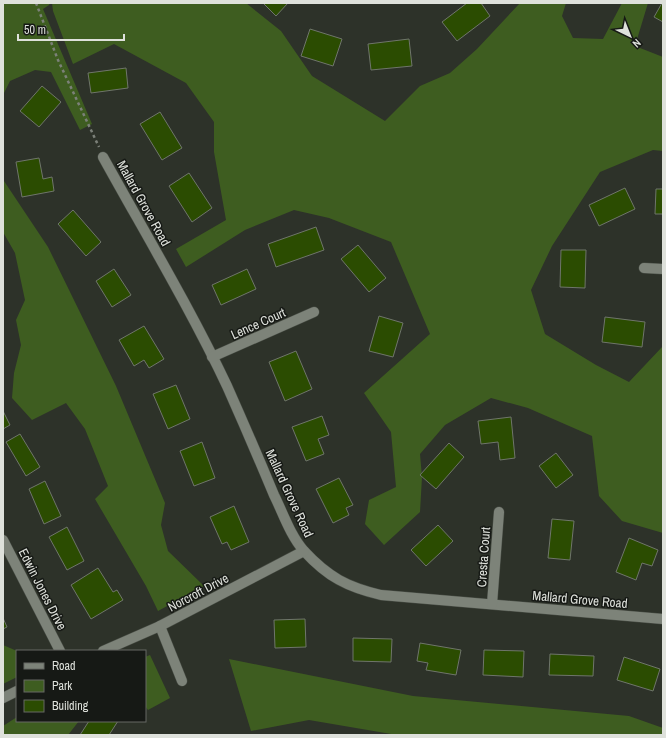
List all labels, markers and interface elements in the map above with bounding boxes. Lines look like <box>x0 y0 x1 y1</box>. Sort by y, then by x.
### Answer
scale bar <box>18 16 124 42</box>
north arrow <box>610 16 650 56</box>
text: 50 m <box>24 22 46 38</box>
text: N <box>630 36 644 51</box>
street label: Mallard Grove Road <box>113 157 174 249</box>
street label: Lence Court <box>228 304 288 343</box>
street label: Mallard Grove Road <box>262 446 317 540</box>
street label: Cresta Court <box>473 526 494 588</box>
street label: Edwin Jones Drive <box>15 546 70 633</box>
street label: Norcroft Drive <box>165 569 232 616</box>
street label: Mallard Grove Road <box>532 587 628 612</box>
legend <box>16 650 146 722</box>
text: Road <box>52 658 76 674</box>
text: Park <box>52 678 72 694</box>
text: Building <box>52 698 89 714</box>

